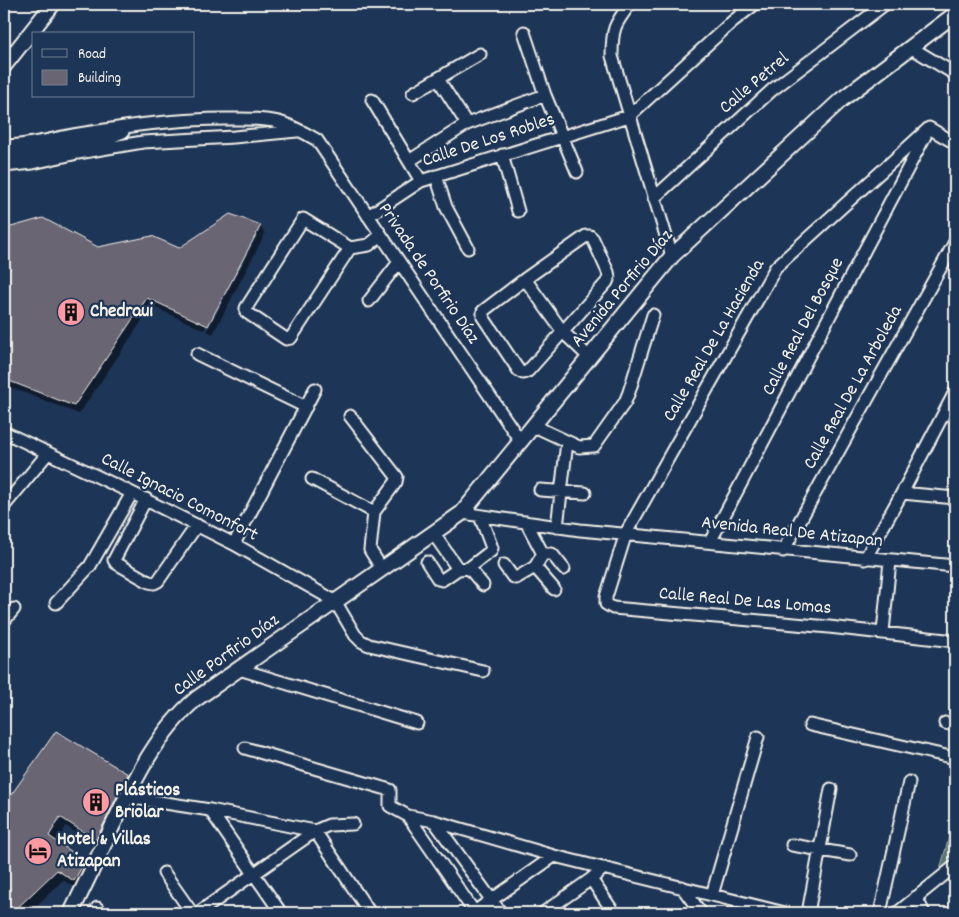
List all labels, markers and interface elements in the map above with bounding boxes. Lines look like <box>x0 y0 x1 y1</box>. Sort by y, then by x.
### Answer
legend <box>32 32 195 98</box>
text: Road <box>78 44 106 66</box>
street label: Calle Petrel <box>714 46 796 121</box>
text: Building <box>78 68 121 90</box>
street label: Calle De Los Robles <box>419 107 559 175</box>
street label: Privada de Porfirio Díaz <box>371 198 485 350</box>
street label: Avenida Porfirio Díaz <box>565 224 681 354</box>
street label: Calle Real Del Bosque <box>756 253 852 401</box>
street label: Calle Real De La Hacienda <box>657 254 773 427</box>
building icon: Chedraui <box>56 297 86 327</box>
place label: Chedraui <box>90 299 154 326</box>
street label: Calle Real De La Arboleda <box>798 300 911 475</box>
street label: Calle Ignacio Comonfort <box>96 447 262 549</box>
street label: Avenida Real De Atizapan <box>700 510 884 556</box>
street label: Calle Real De Las Lomas <box>658 581 832 623</box>
street label: Calle Porfirio Díaz <box>168 608 286 704</box>
place label: Plásticos Briolar <box>115 778 180 827</box>
building icon: Plásticos Briolar <box>81 787 111 817</box>
place label: Hotel & Villas Atizapan <box>57 827 151 876</box>
hotel icon: Hotel & Villas Atizapan <box>23 836 53 866</box>

